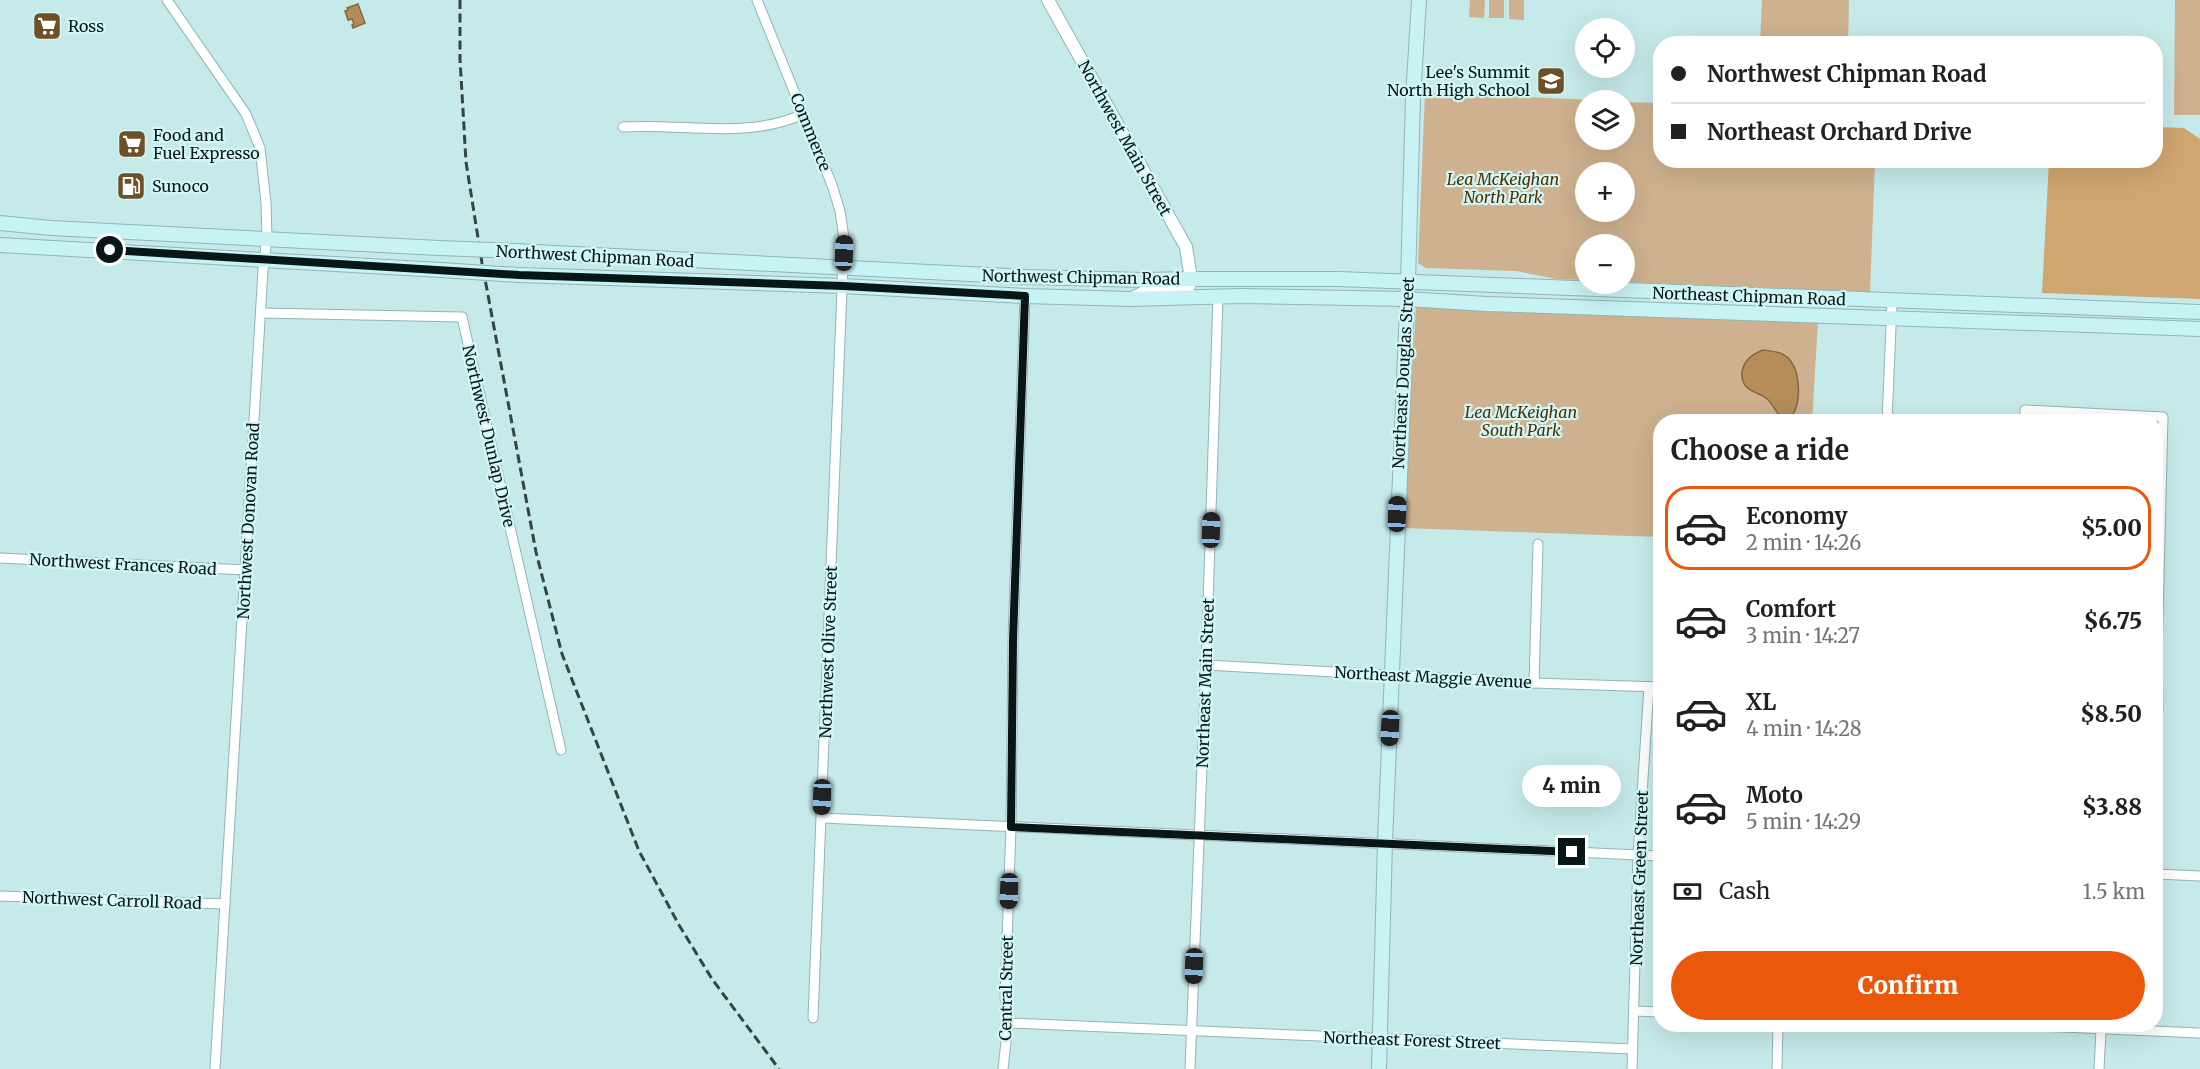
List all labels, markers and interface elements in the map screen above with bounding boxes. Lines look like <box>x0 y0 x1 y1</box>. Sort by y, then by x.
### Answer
supermarket icon: Ross <box>31 10 63 42</box>
place label: Ross <box>68 16 104 36</box>
map controls <box>1575 18 1635 294</box>
button: locate <box>1575 18 1635 78</box>
street label: Northwest Main Street <box>1074 57 1176 220</box>
text: Northwest Chipman Road <box>1707 60 1986 88</box>
place label: Lee's Summit North High School <box>1387 62 1531 100</box>
school or university icon: Lee's Summit North High School <box>1535 65 1567 97</box>
street label: Commerce <box>786 90 836 174</box>
button: layers <box>1575 90 1635 150</box>
text: Northeast Orchard Drive <box>1707 118 1972 146</box>
place label: Food and Fuel Expresso <box>153 125 260 163</box>
supermarket icon: Food and Fuel Expresso <box>116 128 148 160</box>
button: + <box>1575 162 1635 222</box>
park label: Lea McKeighan North Park <box>1447 169 1559 207</box>
fuel station icon: Sunoco <box>115 170 147 202</box>
place label: Sunoco <box>152 176 209 196</box>
button: − <box>1575 234 1635 294</box>
car <box>834 235 854 271</box>
route start <box>96 236 123 263</box>
street label: Northwest Chipman Road <box>495 241 695 271</box>
street label: Northwest Chipman Road <box>982 265 1181 289</box>
street label: Northeast Douglas Street <box>1388 276 1418 470</box>
street label: Northeast Chipman Road <box>1652 283 1847 309</box>
street label: Northwest Dunlap Drive <box>458 343 520 529</box>
park label: Lea McKeighan South Park <box>1465 402 1577 440</box>
street label: Northwest Donovan Road <box>233 422 263 620</box>
text: Choose a ride <box>1671 433 1849 467</box>
car <box>1387 496 1407 532</box>
icon: car <box>1674 501 1728 555</box>
text: Economy <box>1746 502 1847 530</box>
car <box>1201 512 1221 548</box>
text: $5.00 <box>2081 514 2142 542</box>
text: 2 min · 14:26 <box>1746 530 1861 555</box>
street label: Northwest Frances Road <box>29 549 217 579</box>
street label: Northwest Olive Street <box>815 564 841 739</box>
icon: car <box>1674 594 1728 648</box>
text: Comfort <box>1746 595 1836 623</box>
street label: Northeast Main Street <box>1192 597 1218 768</box>
text: $6.75 <box>2084 607 2142 635</box>
text: 3 min · 14:27 <box>1746 623 1860 648</box>
street label: Northeast Maggie Avenue <box>1334 662 1532 692</box>
icon: car <box>1674 687 1728 741</box>
text: XL <box>1746 688 1776 716</box>
text: $8.50 <box>2080 700 2142 728</box>
car <box>1380 710 1400 746</box>
text: 4 min · 14:28 <box>1746 716 1862 741</box>
callout: 4 min <box>1522 765 1622 807</box>
text: 4 min <box>1542 773 1601 798</box>
car <box>812 779 832 815</box>
icon: car <box>1674 780 1728 834</box>
text: Moto <box>1746 781 1803 809</box>
street label: Northeast Green Street <box>1626 789 1652 966</box>
text: $3.88 <box>2082 793 2142 821</box>
text: 5 min · 14:29 <box>1746 809 1861 834</box>
route end <box>1558 838 1585 865</box>
car <box>999 873 1019 909</box>
icon: cash <box>1671 875 1704 908</box>
text: Cash <box>1719 877 1770 905</box>
text: 1.5 km <box>2083 879 2145 904</box>
street label: Northwest Carroll Road <box>22 887 203 913</box>
street label: Central Street <box>995 934 1017 1041</box>
car <box>1184 948 1204 984</box>
button: Confirm <box>1671 951 2145 1020</box>
street label: Northeast Forest Street <box>1323 1027 1502 1053</box>

